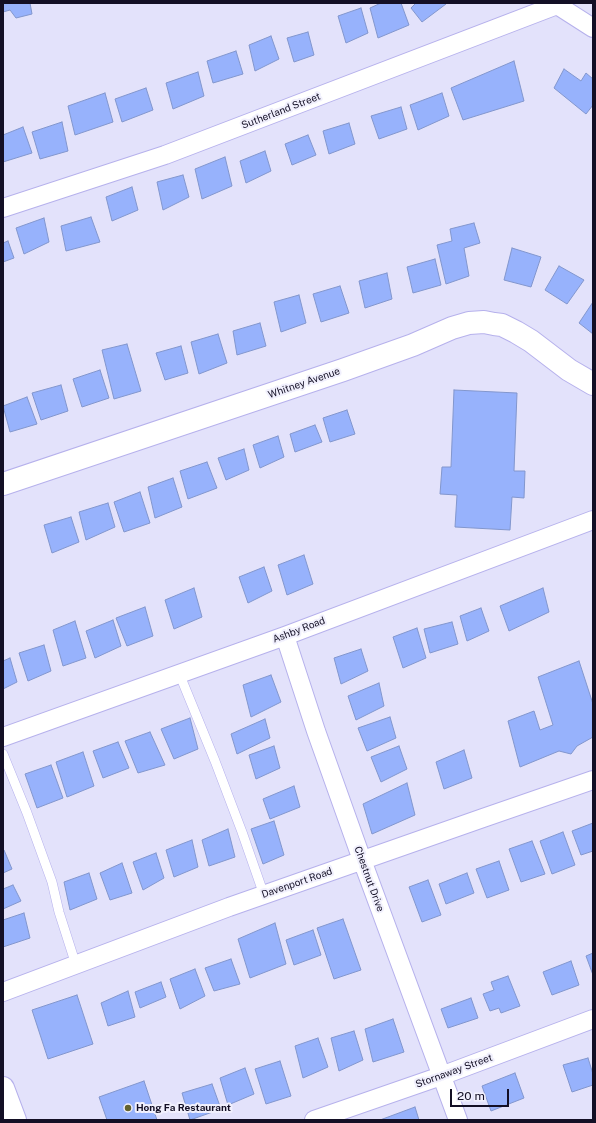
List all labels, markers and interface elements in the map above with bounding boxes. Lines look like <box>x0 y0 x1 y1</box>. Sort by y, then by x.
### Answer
street label: Sutherland Street <box>240 90 322 132</box>
street label: Whitney Avenue <box>267 365 341 401</box>
street label: Ashby Road <box>271 615 327 645</box>
street label: Chestnut Drive <box>352 845 386 913</box>
street label: Davenport Road <box>260 865 334 901</box>
street label: Stornaway Street <box>414 1052 494 1090</box>
scale bar <box>452 1081 511 1107</box>
text: 20 m <box>457 1089 485 1103</box>
place label: Hong Fa Restaurant <box>136 1102 231 1114</box>
marker: Hong Fa Restaurant <box>123 1103 133 1113</box>

